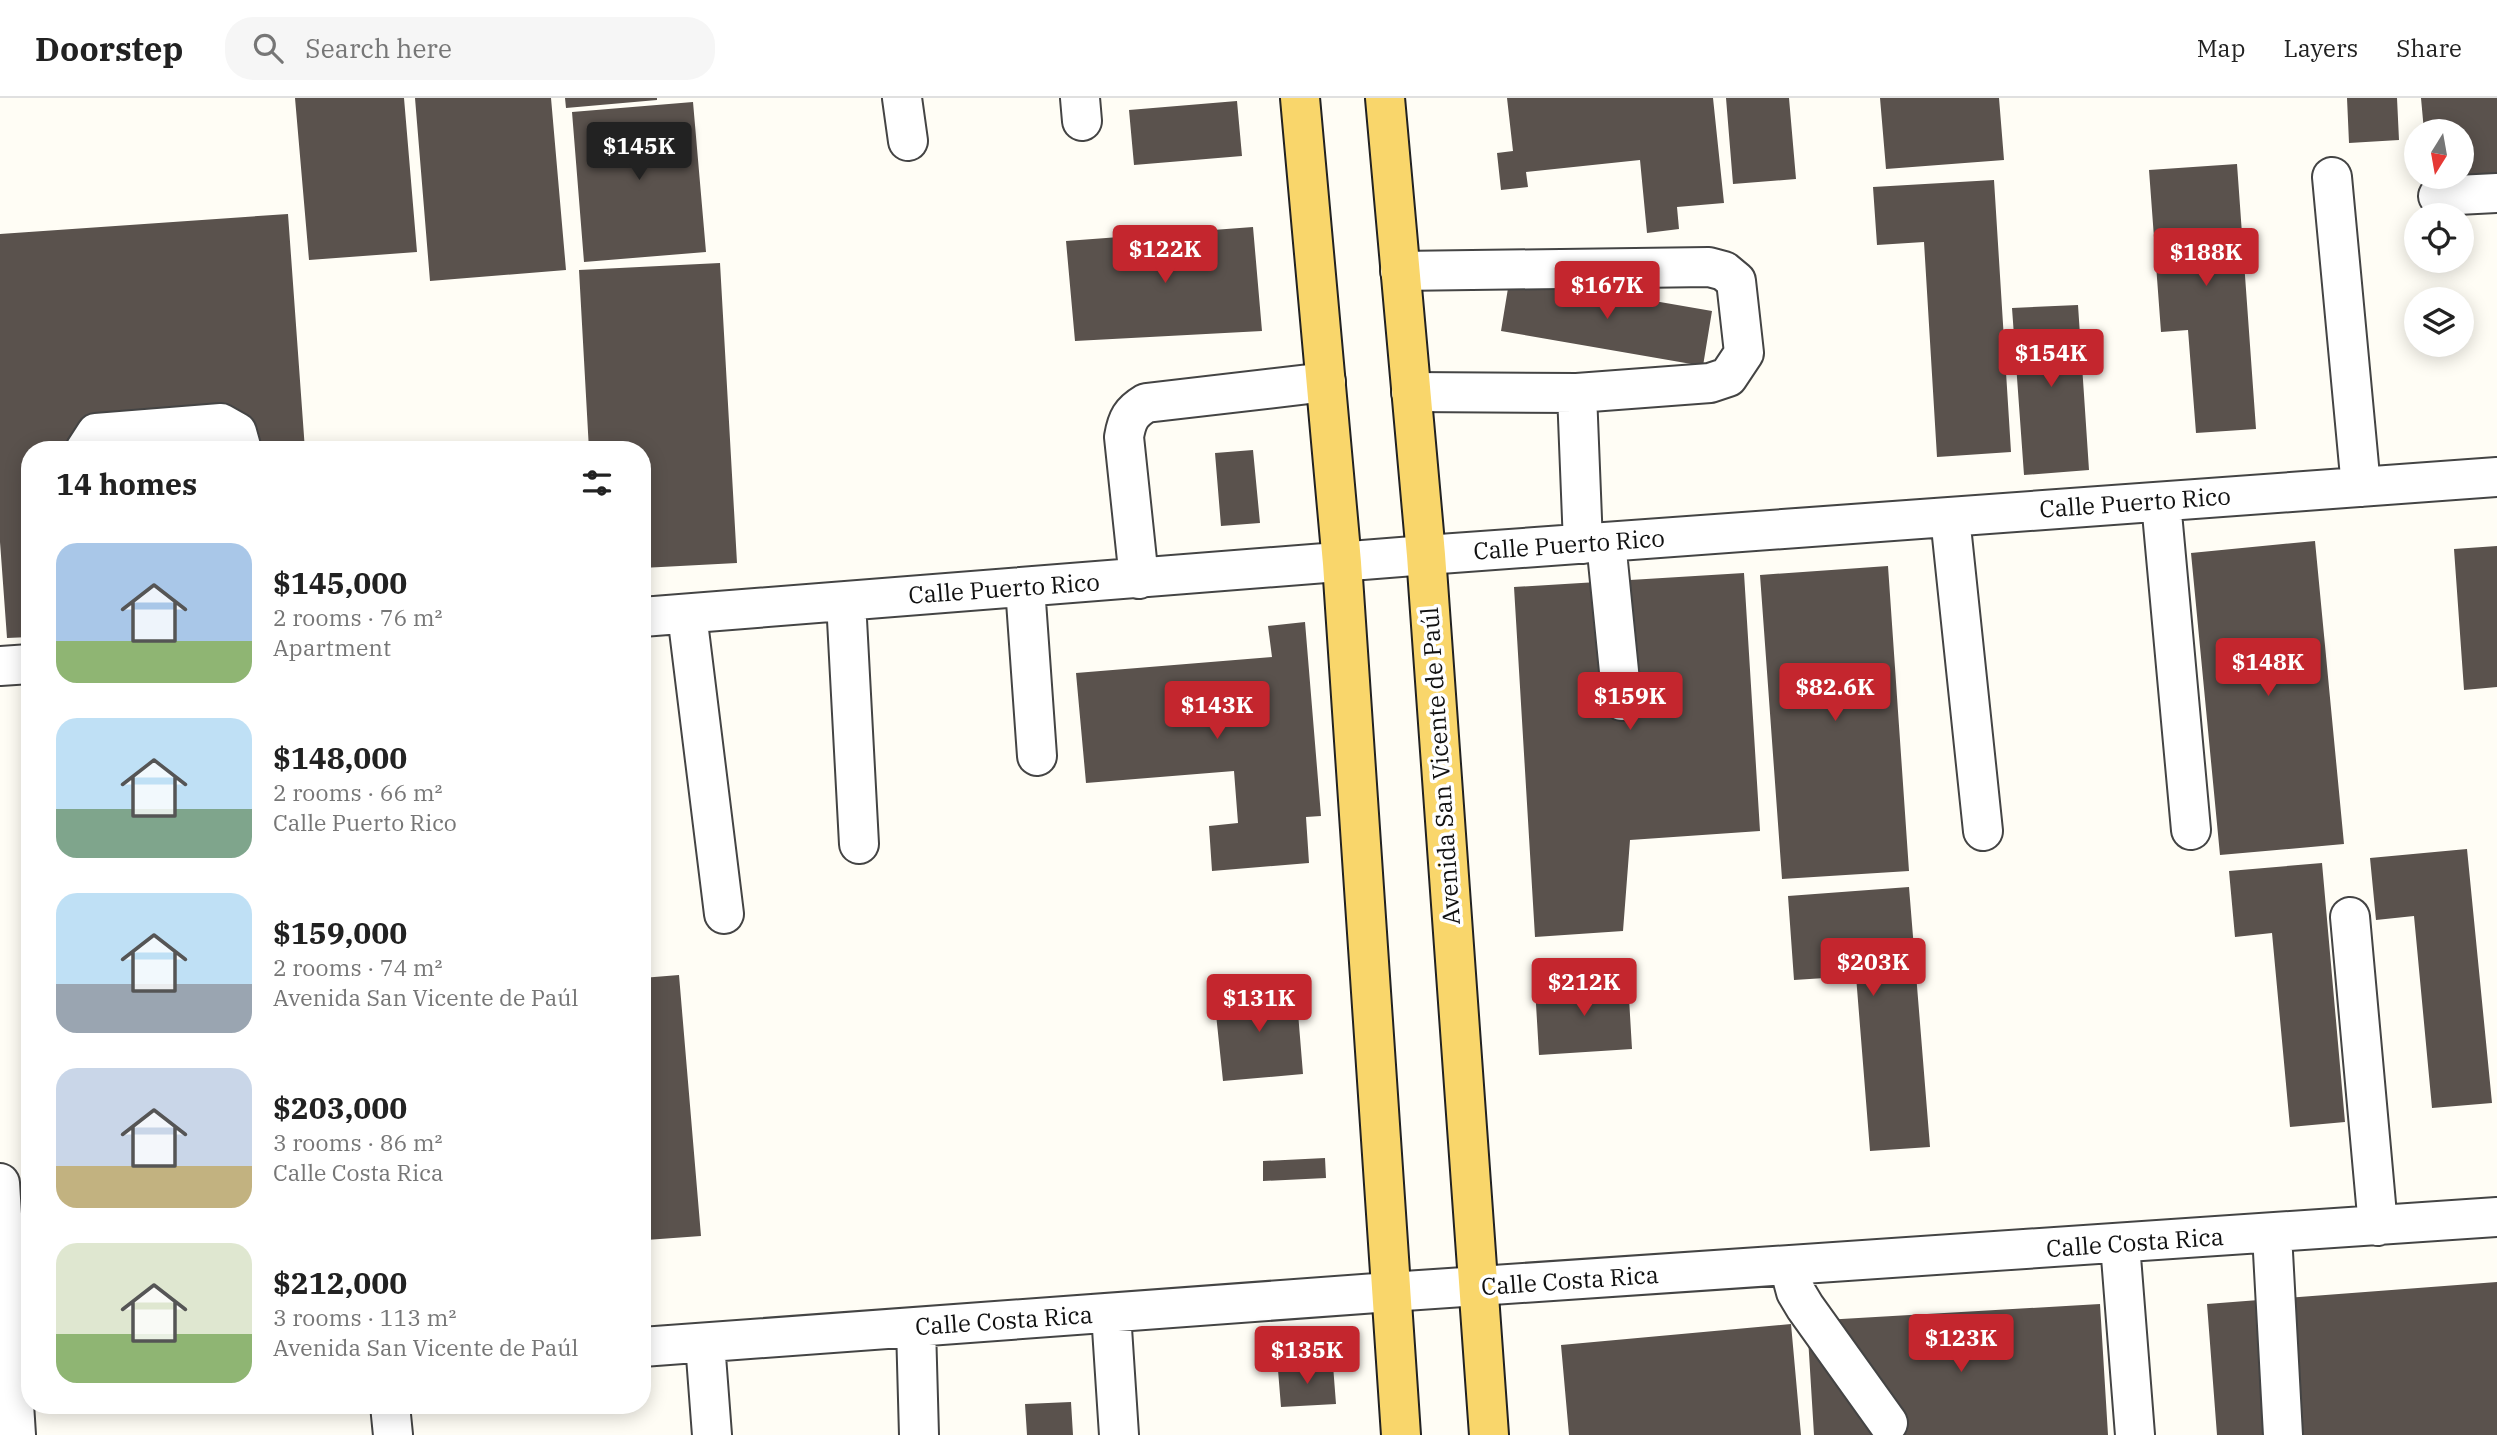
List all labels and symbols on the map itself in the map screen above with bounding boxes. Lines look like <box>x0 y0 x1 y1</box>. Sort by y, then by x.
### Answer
north arrow <box>2404 119 2474 189</box>
pin: $145K <box>590 122 688 182</box>
pin: $122K <box>1116 226 1214 285</box>
pin: $188K <box>2157 228 2255 288</box>
pin: $167K <box>1558 262 1656 321</box>
pin: $154K <box>2002 330 2100 389</box>
street label: Calle Puerto Rico <box>2038 479 2232 525</box>
street label: Calle Puerto Rico <box>1472 521 1666 567</box>
street label: Calle Puerto Rico <box>907 565 1101 611</box>
street label: Avenida San Vicente de Paúl <box>1413 606 1467 926</box>
pin: $148K <box>2219 638 2317 698</box>
pin: $82.6K <box>1778 664 1892 723</box>
pin: $159K <box>1581 672 1679 732</box>
pin: $143K <box>1168 682 1266 741</box>
pin: $203K <box>1824 939 1922 998</box>
pin: $212K <box>1535 958 1633 1018</box>
pin: $131K <box>1210 974 1308 1034</box>
street label: Calle Costa Rica <box>2045 1220 2225 1264</box>
street label: Calle Costa Rica <box>1480 1258 1660 1302</box>
street label: Calle Costa Rica <box>914 1298 1094 1342</box>
pin: $123K <box>1912 1314 2010 1374</box>
pin: $135K <box>1258 1326 1356 1386</box>

